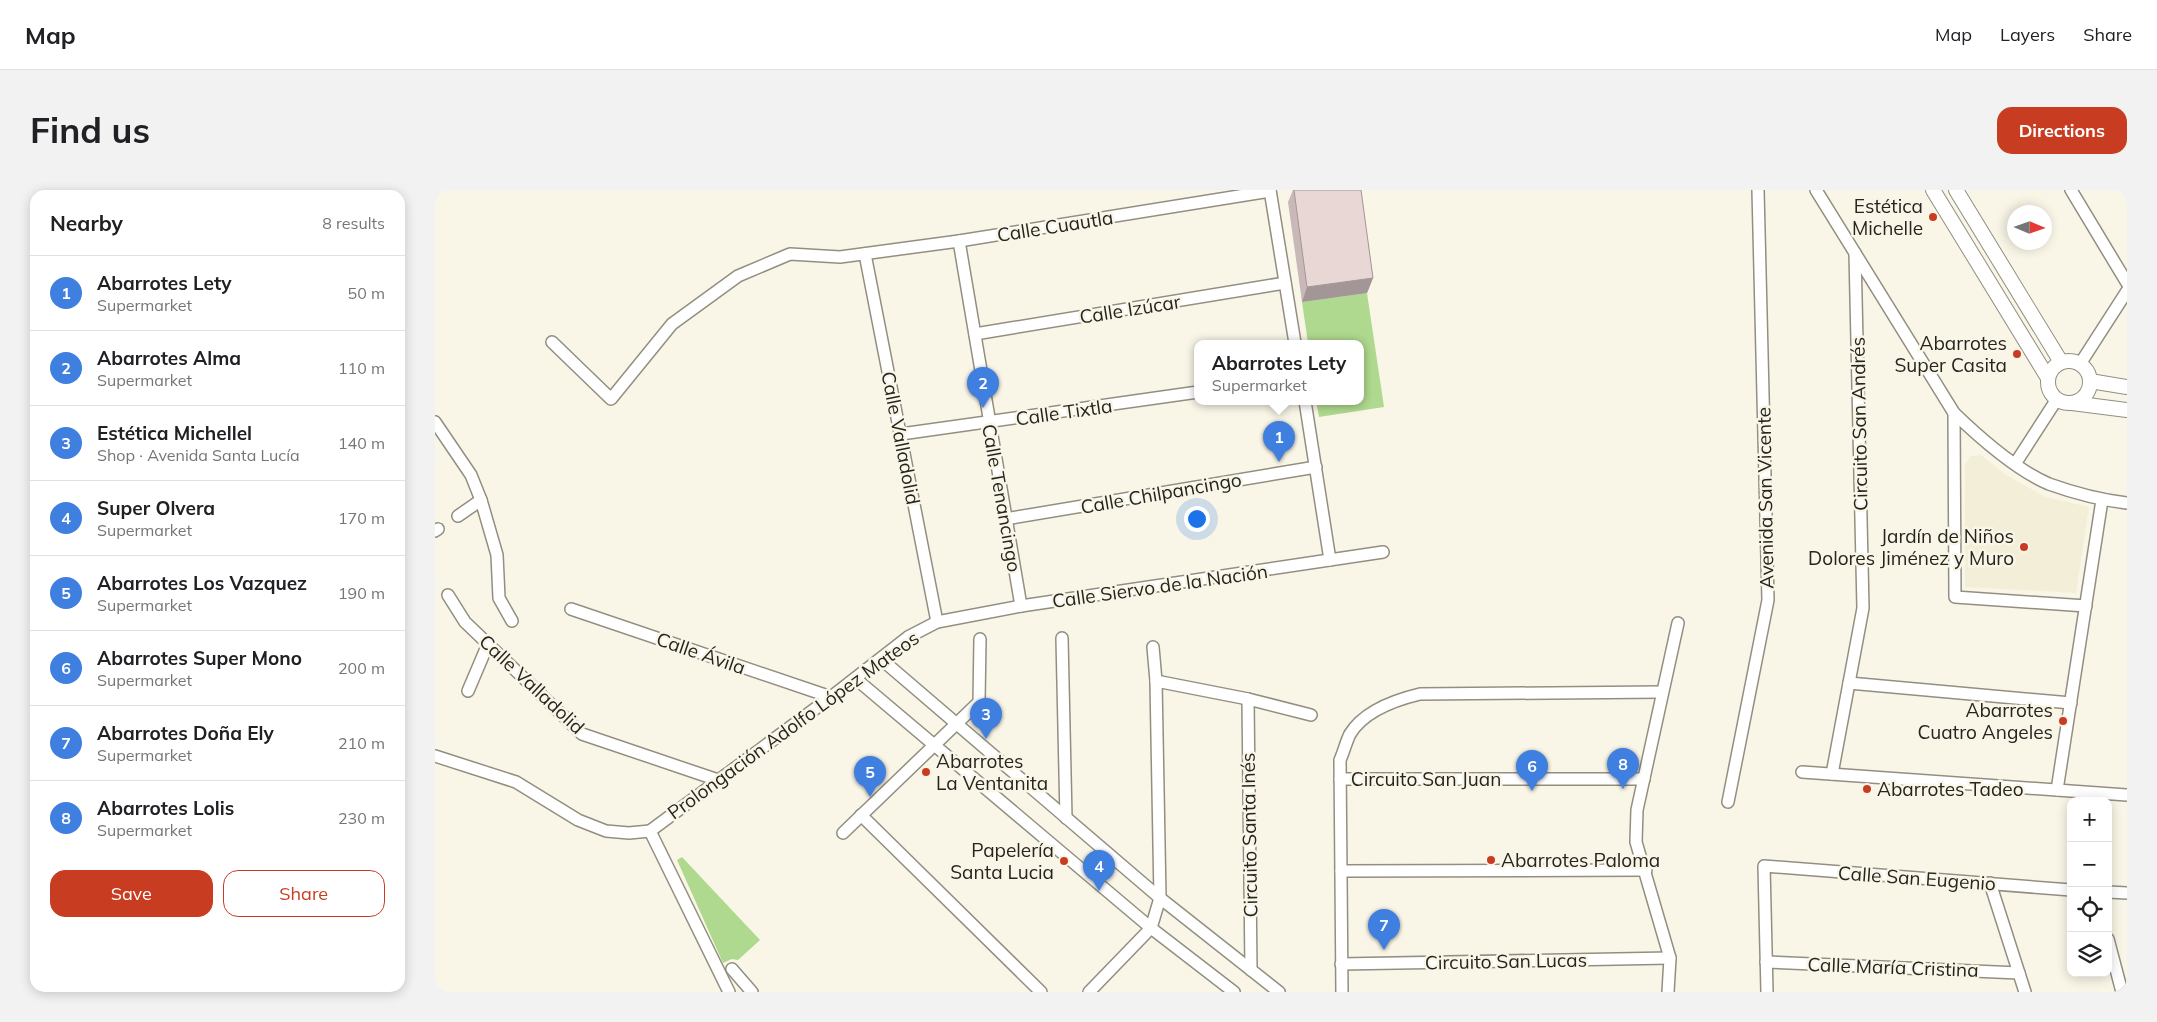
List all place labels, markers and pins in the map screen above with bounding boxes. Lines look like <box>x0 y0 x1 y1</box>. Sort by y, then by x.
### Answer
place label: Estética Michelle <box>1852 194 1923 240</box>
marker: Estética Michelle <box>1927 211 1939 223</box>
place label: Abarrotes Super Casita <box>1895 331 2007 377</box>
marker: Abarrotes Super Casita <box>2011 348 2023 360</box>
pin: 2 <box>967 367 999 408</box>
pin: 1 <box>1263 421 1295 462</box>
place label: Jardín de Niños Dolores Jiménez y Muro <box>1808 524 2014 570</box>
marker: Jardín de Niños Dolores Jiménez y Muro <box>2018 541 2030 553</box>
pin: 3 <box>970 698 1002 739</box>
place label: Abarrotes Cuatro Angeles <box>1917 698 2053 744</box>
marker: Abarrotes Cuatro Angeles <box>2057 715 2069 727</box>
pin: 8 <box>1607 748 1639 789</box>
place label: Abarrotes La Ventanita <box>936 749 1048 795</box>
pin: 6 <box>1516 750 1548 791</box>
pin: 5 <box>854 756 886 797</box>
marker: Abarrotes La Ventanita <box>920 766 932 778</box>
place label: Abarrotes Tadeo <box>1877 777 2023 801</box>
marker: Abarrotes Tadeo <box>1861 783 1873 795</box>
place label: Papelería Santa Lucia <box>950 838 1054 884</box>
place label: Abarrotes Paloma <box>1501 848 1660 872</box>
pin: 4 <box>1083 850 1115 891</box>
marker: Abarrotes Paloma <box>1485 854 1497 866</box>
marker: Papelería Santa Lucia <box>1058 855 1070 867</box>
pin: 7 <box>1368 909 1400 950</box>

